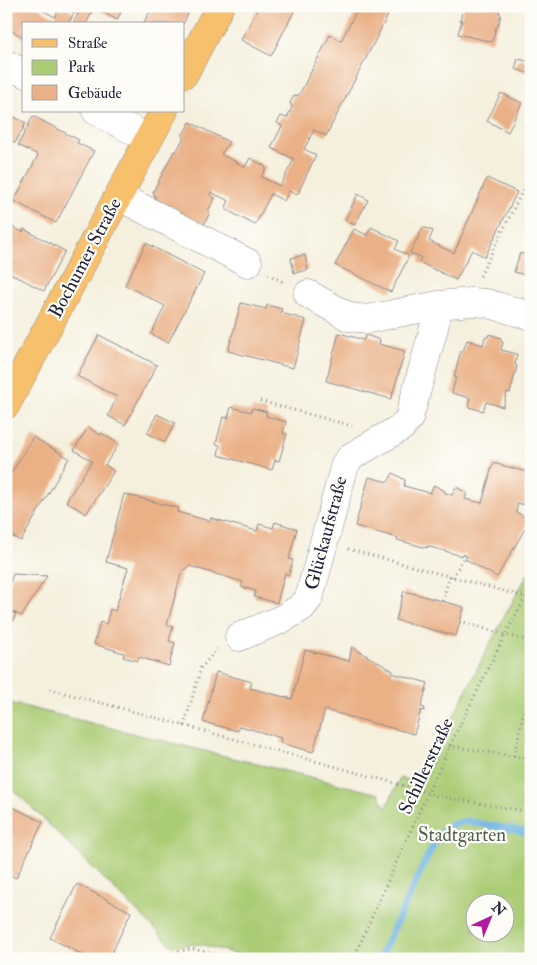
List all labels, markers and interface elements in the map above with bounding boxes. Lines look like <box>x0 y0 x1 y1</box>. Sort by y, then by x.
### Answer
legend <box>22 22 185 112</box>
text: Straße <box>68 34 107 53</box>
text: Park <box>68 58 95 77</box>
text: Gebäude <box>68 84 122 103</box>
street label: Bochumer Straße <box>43 194 127 322</box>
street label: Glückaufstraße <box>299 473 353 592</box>
street label: Schillerstraße <box>393 714 459 818</box>
park label: Stadtgarten <box>418 823 506 847</box>
north arrow <box>464 892 514 942</box>
text: N <box>488 898 509 920</box>

